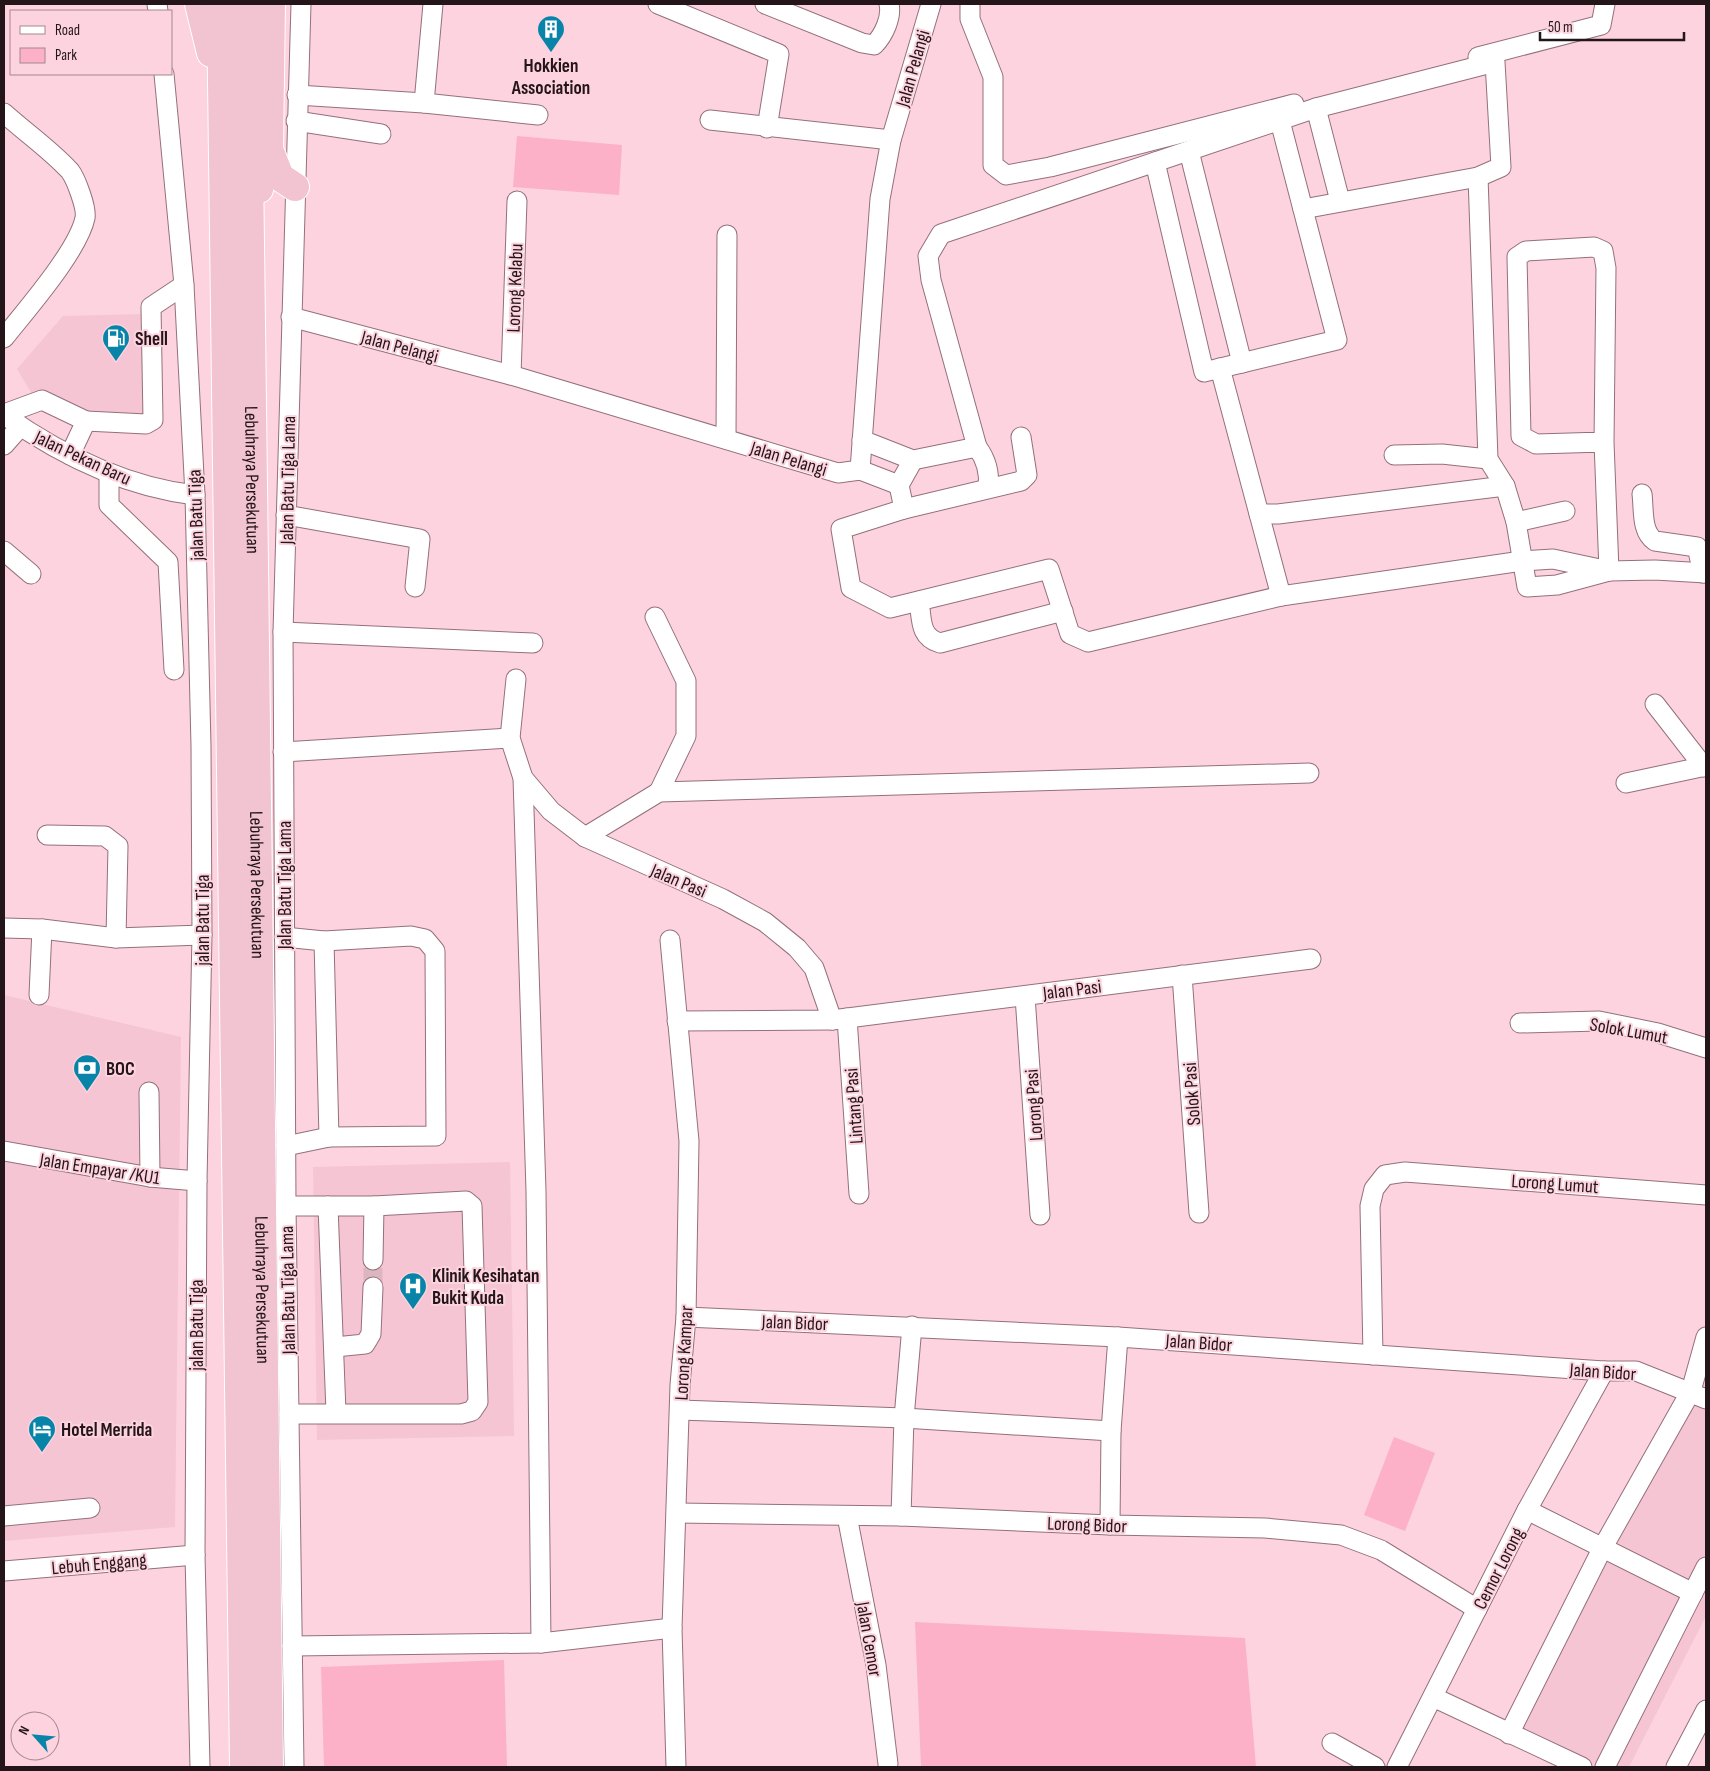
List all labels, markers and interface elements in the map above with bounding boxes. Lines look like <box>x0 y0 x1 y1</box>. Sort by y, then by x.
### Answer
legend <box>10 10 172 75</box>
scale bar <box>1540 10 1684 42</box>
building icon: Hokkien Association <box>536 14 566 53</box>
text: 50 m <box>1548 18 1573 37</box>
text: Road <box>55 21 80 40</box>
street label: Jalan Pelangi <box>891 27 935 110</box>
text: Park <box>55 46 77 65</box>
place label: Hokkien Association <box>511 55 590 100</box>
street label: Lorong Kelabu <box>502 243 529 333</box>
fuel station icon: Shell <box>101 323 131 362</box>
street label: Jalan Pelangi <box>358 326 441 369</box>
place label: Shell <box>135 328 168 351</box>
street label: Lebuhraya Persekutuan <box>239 406 264 554</box>
street label: Jalan Batu Tiga Lama <box>276 416 301 546</box>
street label: Jalan Pekan Baru <box>30 426 134 491</box>
street label: Jalan Pelangi <box>746 437 830 482</box>
street label: jalan Batu Tiga <box>183 469 210 562</box>
street label: Lebuhraya Persekutuan <box>244 811 269 959</box>
street label: Jalan Batu Tiga Lama <box>274 821 297 950</box>
street label: Jalan Pasi <box>646 859 710 903</box>
street label: jalan Batu Tiga <box>192 874 215 967</box>
street label: Jalan Pasi <box>1041 976 1103 1006</box>
street label: Solok Lumut <box>1588 1013 1670 1050</box>
bank icon: BOC <box>72 1053 102 1092</box>
place label: BOC <box>106 1058 135 1081</box>
street label: Solok Pasi <box>1179 1062 1206 1126</box>
street label: Lintang Pasi <box>840 1067 869 1145</box>
street label: Lorong Pasi <box>1021 1068 1048 1142</box>
street label: Jalan Empayar /KU1 <box>37 1148 162 1190</box>
street label: Lorong Lumut <box>1511 1170 1599 1199</box>
street label: Lebuhraya Persekutuan <box>249 1216 274 1364</box>
street label: Jalan Batu Tiga Lama <box>276 1225 301 1355</box>
place label: Klinik Kesihatan Bukit Kuda <box>432 1265 540 1310</box>
hospital icon: Klinik Kesihatan Bukit Kuda <box>398 1271 428 1310</box>
street label: jalan Batu Tiga <box>186 1279 209 1372</box>
street label: Lorong Kampar <box>671 1304 698 1401</box>
street label: Jalan Bidor <box>760 1311 829 1336</box>
street label: Jalan Bidor <box>1164 1330 1233 1357</box>
street label: Jalan Bidor <box>1568 1359 1637 1386</box>
hotel icon: Hotel Merrida <box>27 1414 57 1453</box>
place label: Hotel Merrida <box>61 1419 152 1442</box>
street label: Lorong Bidor <box>1047 1513 1128 1538</box>
street label: Cemor Lorong <box>1469 1524 1530 1613</box>
street label: Lebuh Enggang <box>51 1549 148 1580</box>
street label: Jalan Cemor <box>850 1599 886 1679</box>
north arrow <box>10 1711 60 1761</box>
text: N <box>15 1723 33 1738</box>

